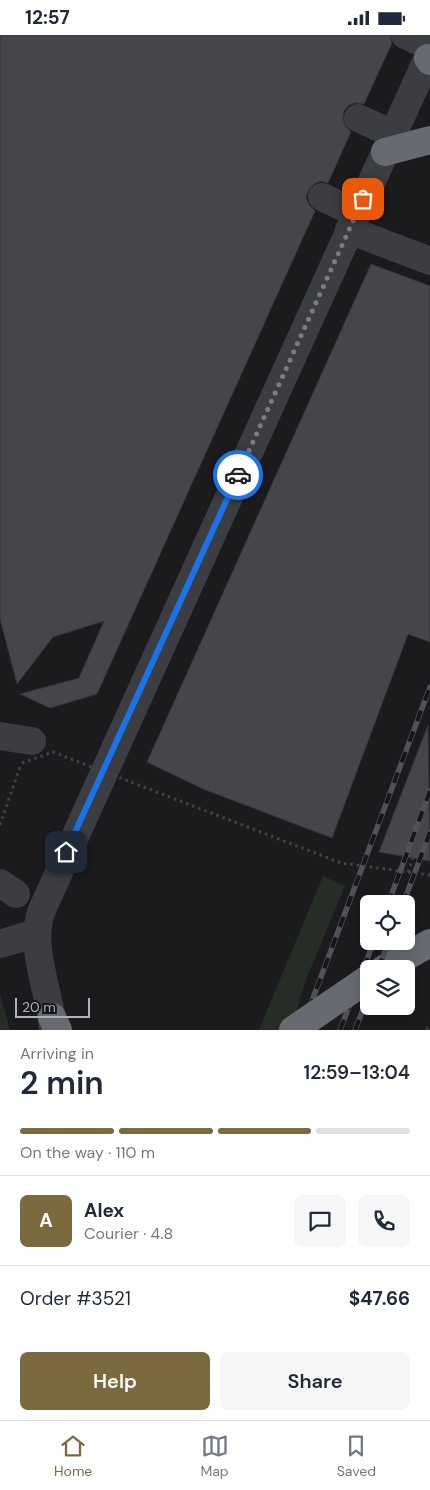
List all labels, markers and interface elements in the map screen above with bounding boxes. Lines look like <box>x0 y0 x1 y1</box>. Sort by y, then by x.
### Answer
text: 12:57 <box>25 5 70 30</box>
pin <box>342 178 384 220</box>
icon: bag <box>349 185 377 213</box>
courier <box>213 450 263 500</box>
icon: car <box>224 461 252 489</box>
pin <box>45 831 87 873</box>
icon: home <box>52 838 80 866</box>
map controls <box>360 895 415 1015</box>
button: locate <box>360 895 415 950</box>
button: layers <box>360 960 415 1015</box>
scale bar <box>15 995 90 1018</box>
text: 20 m <box>22 998 56 1016</box>
text: Arriving in <box>20 1043 94 1064</box>
text: 12:59–13:04 <box>304 1060 410 1085</box>
text: 2 min <box>20 1062 104 1104</box>
text: On the way · 110 m <box>20 1142 155 1163</box>
button: chat <box>294 1195 346 1247</box>
button: phone <box>358 1195 410 1247</box>
text: Alex <box>84 1198 124 1223</box>
text: A <box>39 1208 53 1233</box>
text: Courier · 4.8 <box>84 1223 173 1244</box>
text: Order #3521 <box>20 1286 131 1311</box>
text: $47.66 <box>349 1286 410 1311</box>
button: Help <box>20 1352 210 1410</box>
button: Share <box>220 1352 410 1410</box>
tab: Home <box>54 1432 92 1480</box>
tab: Map <box>200 1432 229 1480</box>
tab: Saved <box>337 1432 376 1480</box>

